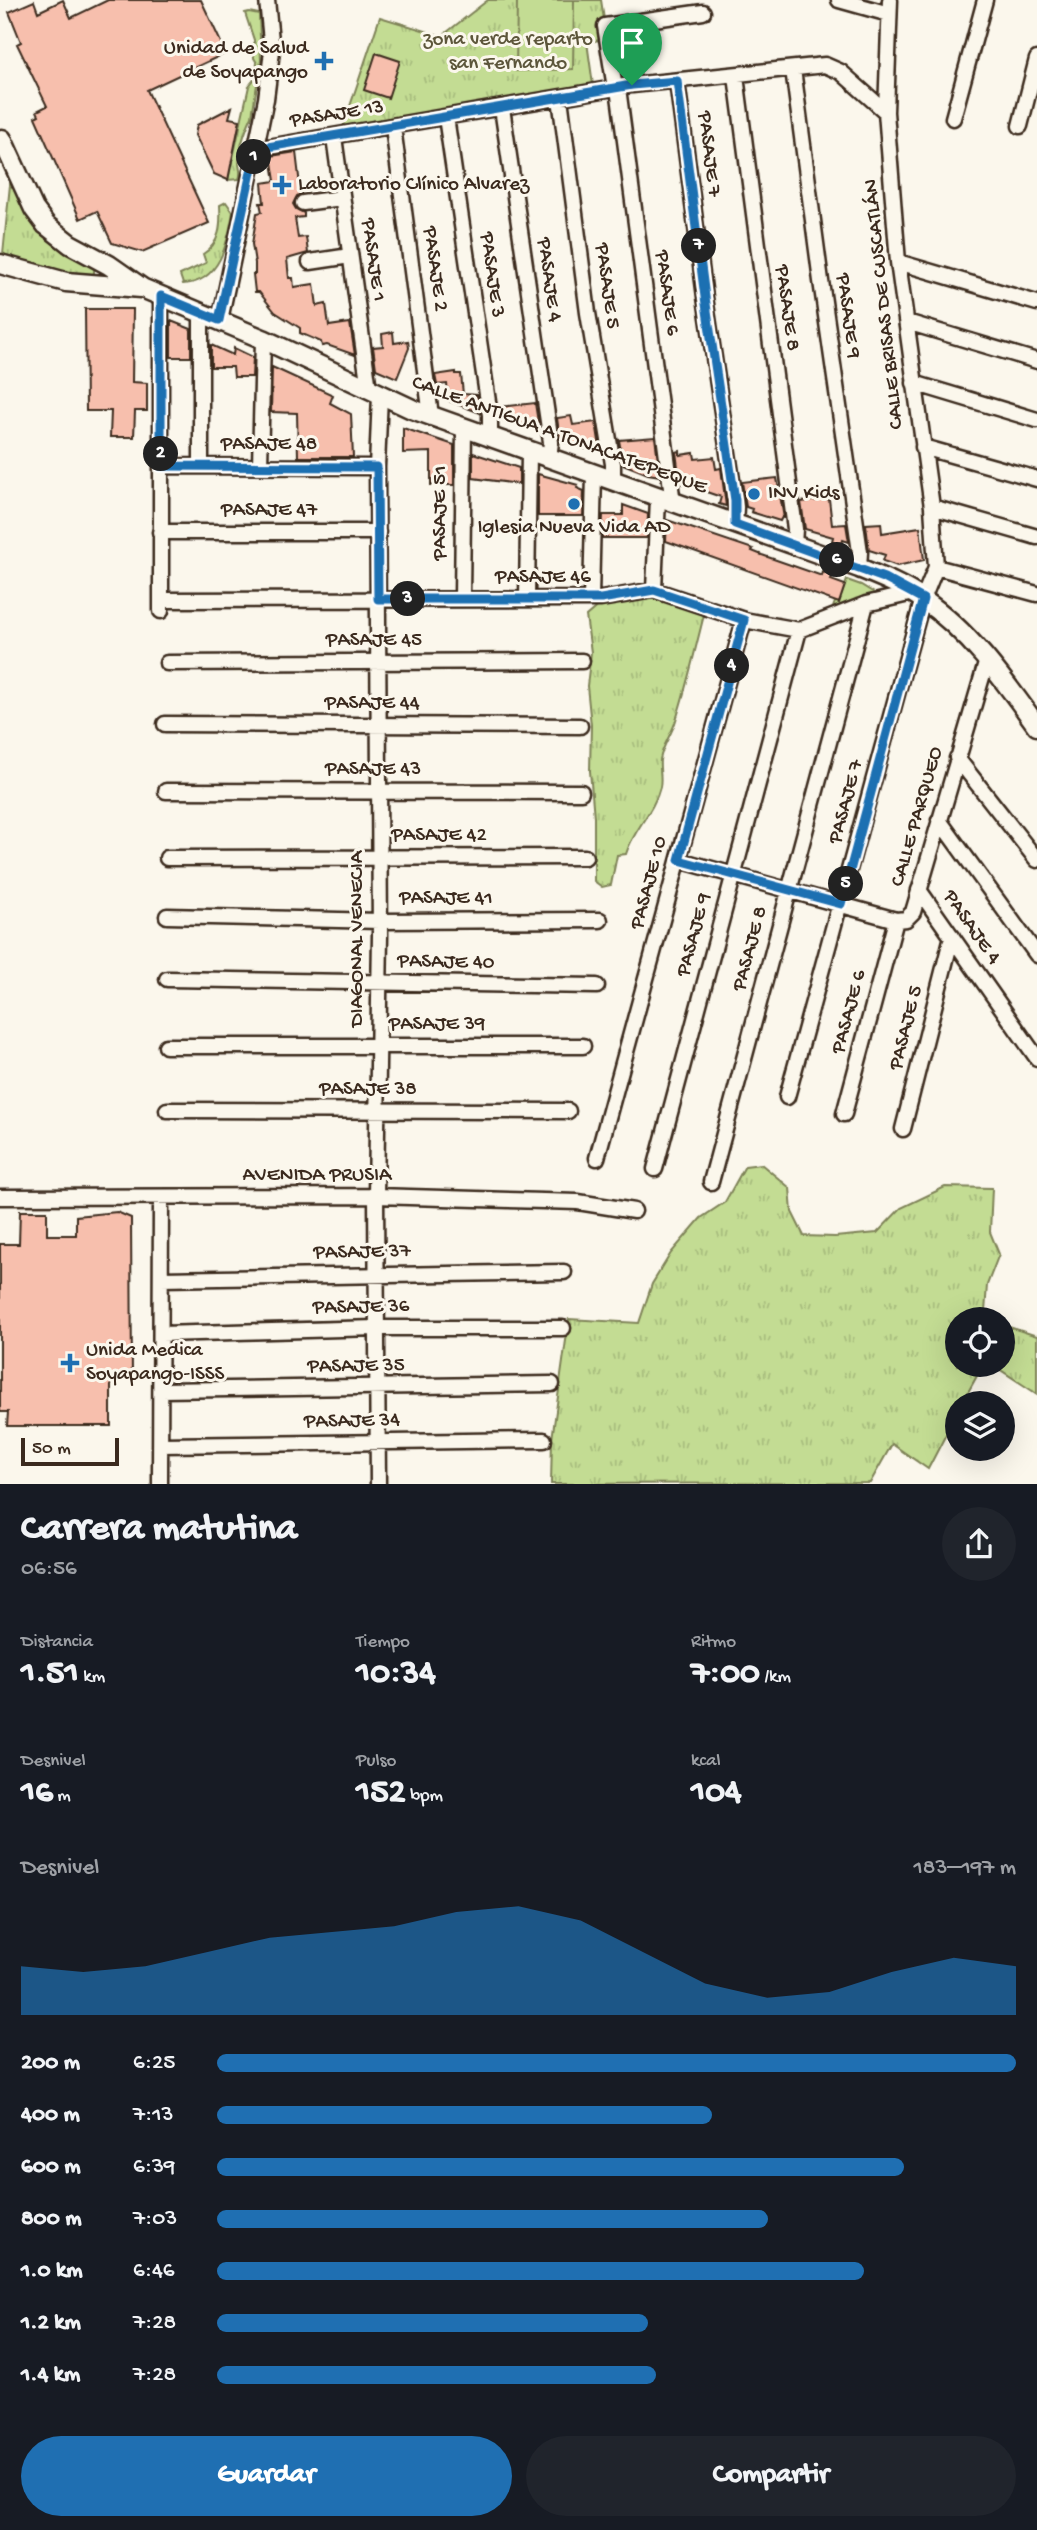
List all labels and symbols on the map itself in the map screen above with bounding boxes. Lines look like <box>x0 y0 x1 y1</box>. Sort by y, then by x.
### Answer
pin <box>602 13 662 85</box>
park label: zona verde reparto san Fernando <box>423 28 593 77</box>
place label: Unidad de Salud de Soyapango <box>164 37 310 86</box>
marker: Unidad de Salud de Soyapango <box>314 51 334 71</box>
street label: PASAJE 13 <box>287 95 386 135</box>
street label: PASAJE 7 <box>690 109 726 199</box>
pin: 1 <box>236 140 272 174</box>
place label: Laboratorio Clínico Alvarez <box>298 173 530 198</box>
marker: Laboratorio Clínico Alvarez <box>272 175 292 195</box>
street label: CALLE BRISAS DE CUSCATLÁN <box>858 178 911 430</box>
street label: PASAJE 1 <box>354 216 390 303</box>
street label: PASAJE 2 <box>416 224 452 313</box>
pin: 7 <box>682 229 716 264</box>
street label: PASAJE 3 <box>472 230 509 319</box>
street label: PASAJE 4 <box>530 235 566 324</box>
street label: PASAJE 5 <box>587 241 624 330</box>
street label: PASAJE 6 <box>648 248 684 338</box>
street label: PASAJE 8 <box>767 262 804 353</box>
street label: PASAJE 9 <box>829 271 865 361</box>
street label: CALLE ANTIGUA A TONACATEPEQUE <box>408 371 711 501</box>
street label: PASAJE 48 <box>220 433 317 458</box>
pin: 2 <box>144 436 178 472</box>
street label: PASAJE 51 <box>429 466 454 561</box>
place label: INV Kids <box>768 482 841 507</box>
marker: INV Kids <box>746 486 762 502</box>
marker: Iglesia Nueva Vida AD <box>566 496 582 512</box>
street label: PASAJE 47 <box>220 499 318 524</box>
place label: Iglesia Nueva Vida AD <box>478 516 671 541</box>
pin: 6 <box>820 542 854 578</box>
street label: PASAJE 46 <box>494 566 591 591</box>
pin: 3 <box>390 582 426 616</box>
street label: PASAJE 45 <box>325 629 422 654</box>
pin: 4 <box>714 648 750 684</box>
street label: PASAJE 44 <box>323 692 420 717</box>
street label: CALLE PARQUEO <box>886 744 950 890</box>
street label: PASAJE 7 <box>824 756 871 848</box>
street label: PASAJE 43 <box>324 758 421 783</box>
street label: PASAJE 42 <box>390 824 487 849</box>
street label: PASAJE 10 <box>625 833 674 933</box>
street label: DIAGONAL VENECIA <box>346 849 371 1029</box>
pin: 5 <box>828 866 864 902</box>
street label: PASAJE 4 <box>936 885 1006 970</box>
street label: PASAJE 41 <box>398 887 493 912</box>
street label: PASAJE 9 <box>672 890 718 981</box>
street label: PASAJE 8 <box>727 904 774 995</box>
street label: PASAJE 40 <box>396 950 495 976</box>
street label: PASAJE 6 <box>827 967 873 1058</box>
street label: PASAJE 5 <box>884 983 930 1074</box>
street label: PASAJE 39 <box>388 1013 486 1038</box>
street label: PASAJE 38 <box>318 1078 417 1103</box>
street label: AVENIDA PRUSIA <box>243 1164 393 1189</box>
street label: PASAJE 37 <box>312 1240 412 1266</box>
street label: PASAJE 36 <box>311 1295 410 1321</box>
place label: Unida Medica Soyapango-ISSS <box>86 1339 225 1388</box>
marker: Unida Medica Soyapango-ISSS <box>60 1353 80 1373</box>
street label: PASAJE 35 <box>306 1354 405 1380</box>
street label: PASAJE 34 <box>303 1409 400 1435</box>
scale bar <box>21 1434 119 1466</box>

